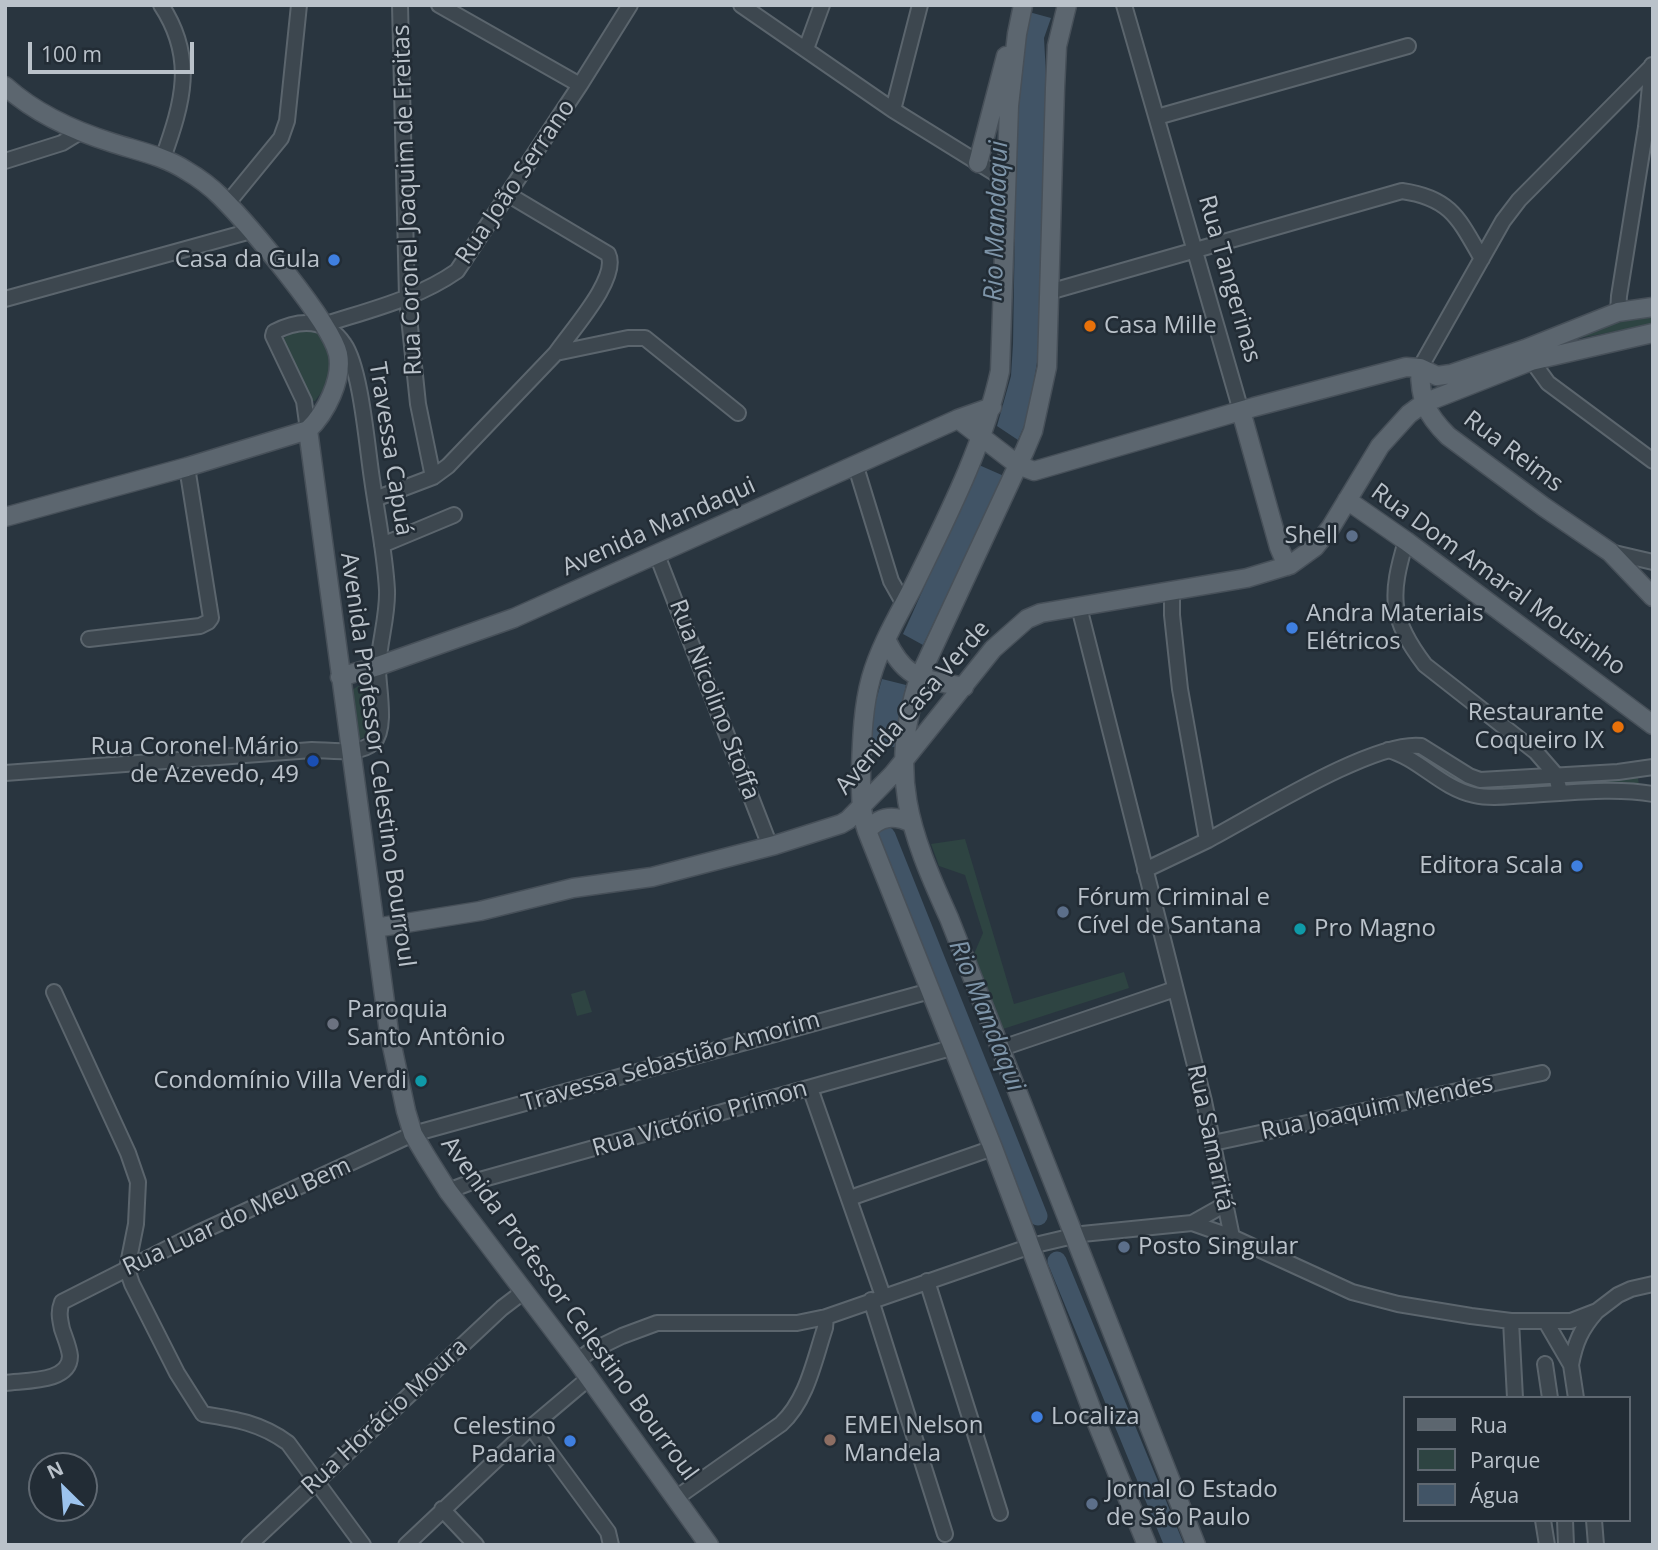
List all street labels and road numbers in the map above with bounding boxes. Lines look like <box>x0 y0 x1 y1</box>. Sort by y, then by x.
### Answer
street label: Rua Coronel Joaquim de Freitas <box>387 24 429 376</box>
street label: Rua João Serrano <box>450 94 582 270</box>
street label: Rua Tangerinas <box>1191 192 1267 366</box>
street label: Travessa Capuá <box>362 360 418 538</box>
street label: Rua Reims <box>1458 405 1568 499</box>
street label: Avenida Mandaqui <box>558 471 760 583</box>
street label: Rua Dom Amaral Mousinho <box>1365 478 1631 682</box>
street label: Avenida Professor Celestino Bourroul <box>334 551 420 969</box>
street label: Rua Nicolino Stoffa <box>663 596 765 804</box>
street label: Avenida Casa Verde <box>830 615 996 801</box>
street label: Travessa Sebastião Amorim <box>519 1006 823 1118</box>
street label: Rua Samaritá <box>1180 1062 1240 1214</box>
street label: Rua Joaquim Mendes <box>1258 1069 1496 1147</box>
street label: Rua Victório Primon <box>589 1075 811 1163</box>
street label: Avenida Professor Celestino Bourroul <box>434 1131 704 1487</box>
street label: Rua Luar do Meu Bem <box>118 1151 356 1283</box>
street label: Rua Horácio Moura <box>296 1333 474 1501</box>

